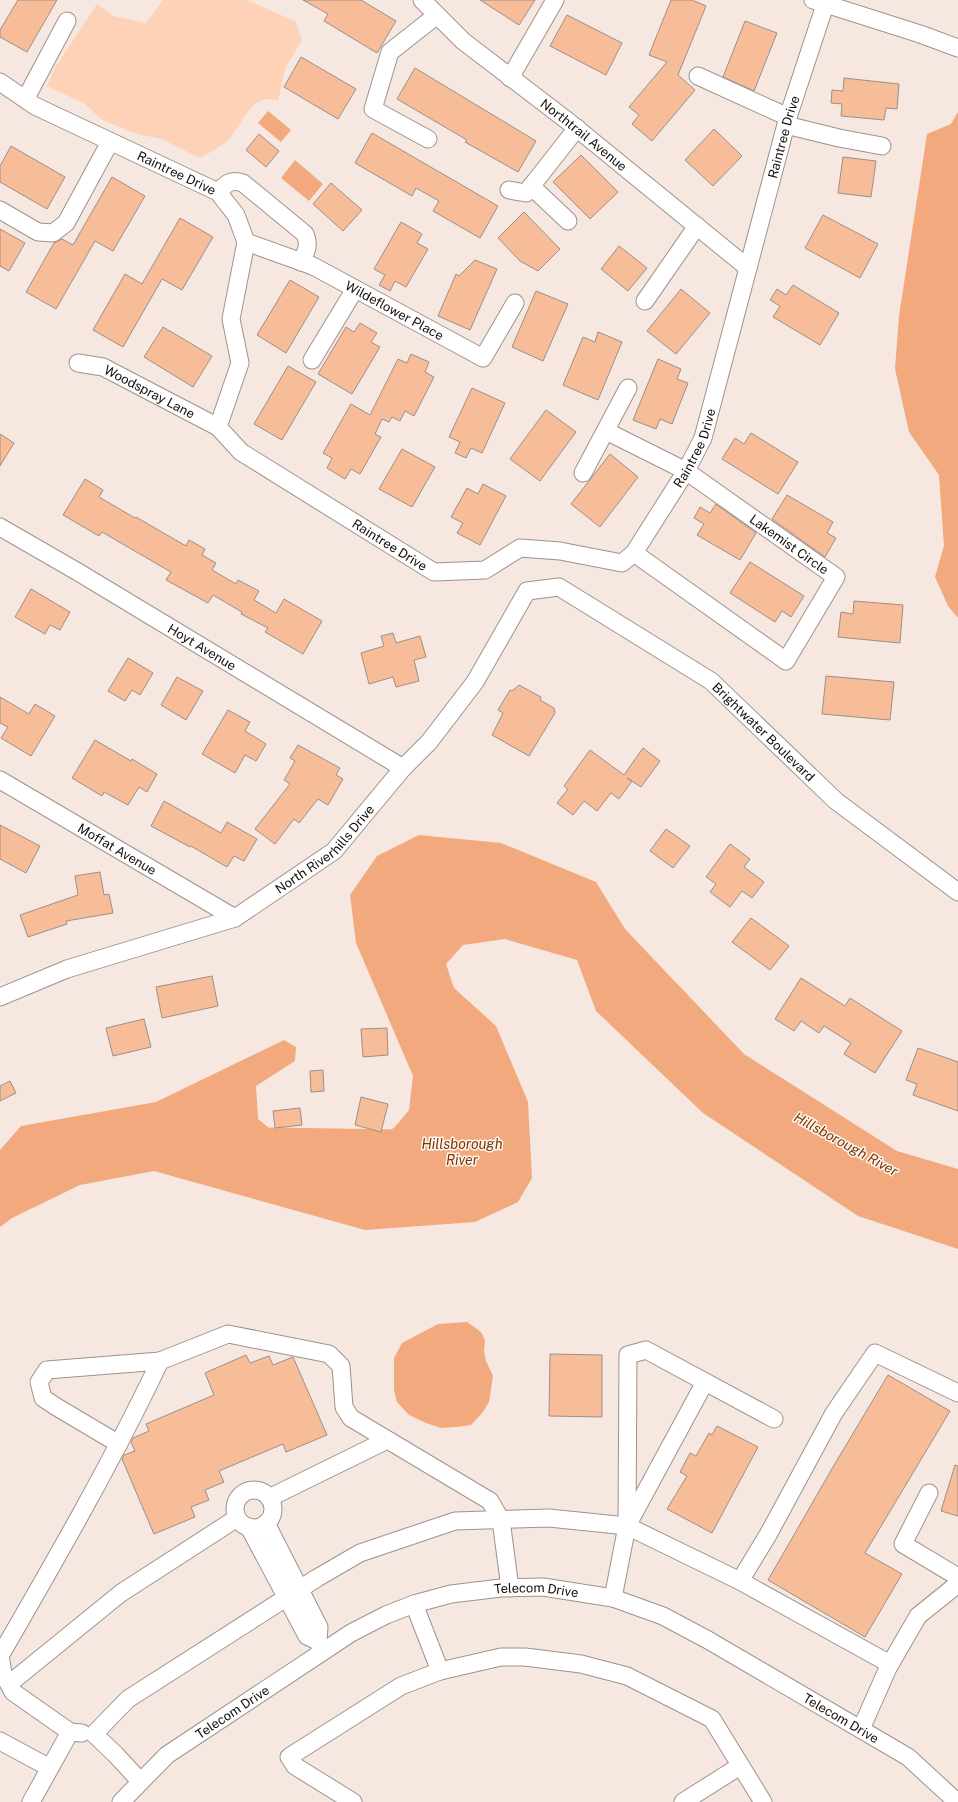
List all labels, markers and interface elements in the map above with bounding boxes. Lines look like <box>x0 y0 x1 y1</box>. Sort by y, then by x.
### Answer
street label: Raintree Drive <box>765 94 802 180</box>
street label: Northtrail Avenue <box>538 96 630 174</box>
street label: Raintree Drive <box>135 148 219 198</box>
street label: Wildeflower Place <box>343 277 446 343</box>
street label: Woodspray Lane <box>102 362 197 421</box>
street label: Raintree Drive <box>670 407 718 490</box>
street label: Lakemist Circle <box>747 511 832 577</box>
street label: Raintree Drive <box>350 516 430 574</box>
street label: Hoyt Avenue <box>165 621 239 673</box>
street label: Brightwater Boulevard <box>710 679 818 784</box>
street label: North Riverhills Drive <box>272 801 377 896</box>
street label: Moffat Avenue <box>75 820 159 878</box>
water label: Hillsborough River <box>791 1109 901 1180</box>
water label: Hillsborough River <box>421 1136 503 1168</box>
street label: Telecom Drive <box>493 1579 580 1600</box>
street label: Telecom Drive <box>193 1682 272 1742</box>
street label: Telecom Drive <box>801 1690 882 1746</box>

